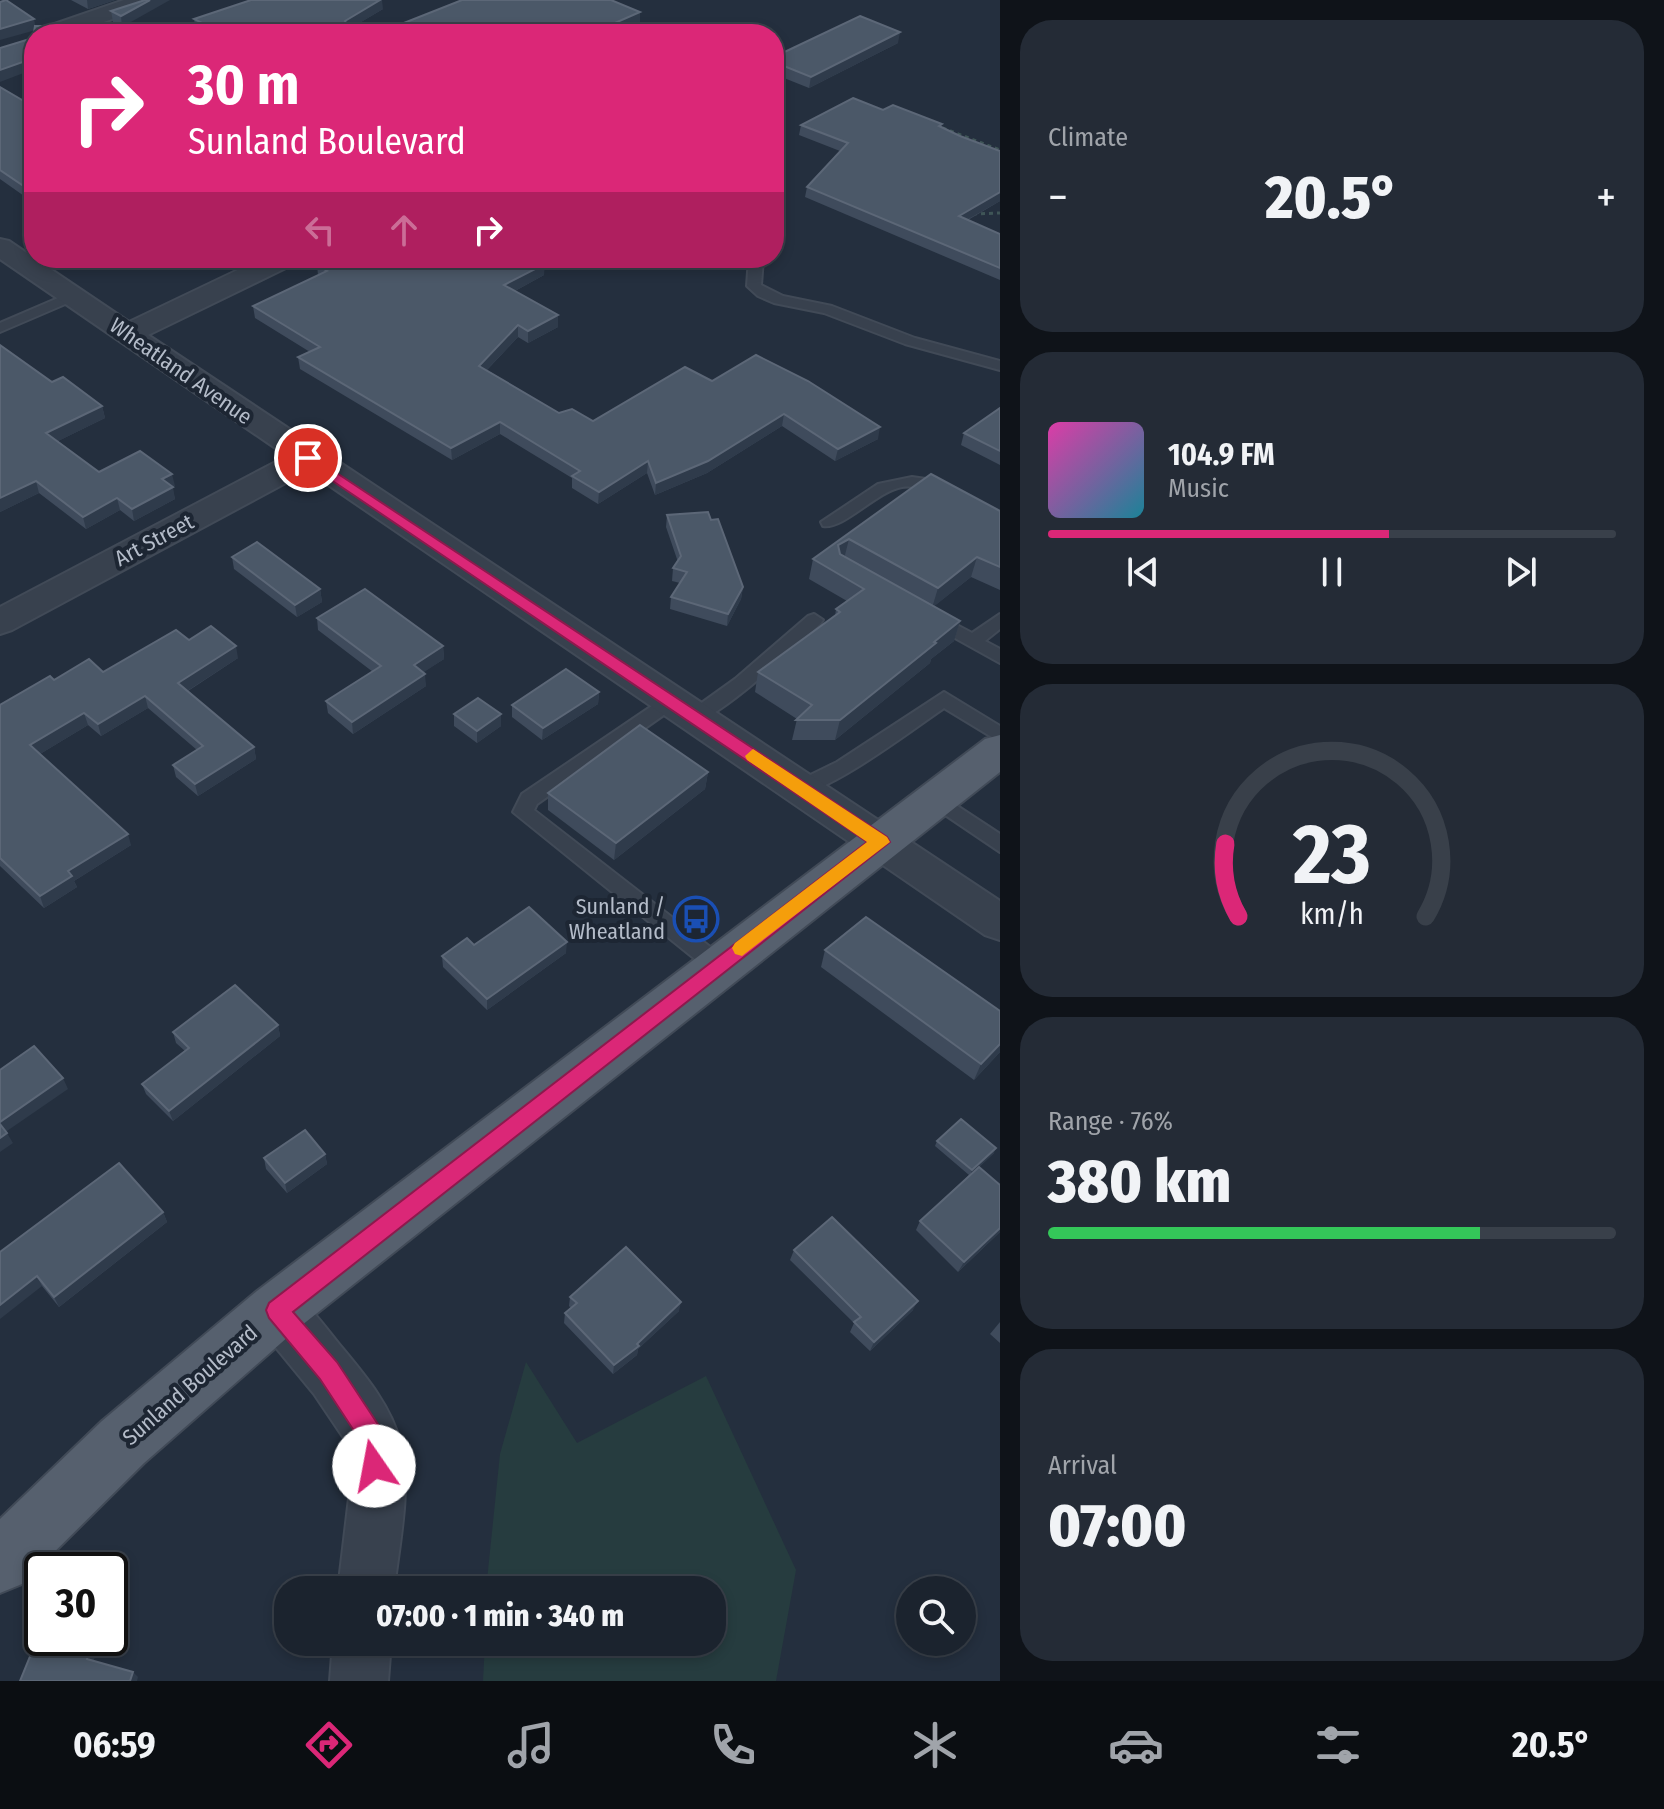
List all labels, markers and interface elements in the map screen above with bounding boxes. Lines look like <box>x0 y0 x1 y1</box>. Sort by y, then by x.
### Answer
text: 30 m <box>188 52 299 119</box>
icon: right <box>56 56 160 160</box>
text: Sunland Boulevard <box>188 120 466 164</box>
text: Climate <box>1048 122 1128 153</box>
text: 20.5° <box>1265 162 1399 234</box>
text: − <box>1048 171 1068 224</box>
text: + <box>1596 171 1616 224</box>
icon: left <box>298 208 342 252</box>
icon: ahead <box>382 208 426 252</box>
icon: right <box>466 208 510 252</box>
street label: Wheatland Avenue <box>105 312 257 430</box>
pin <box>274 424 342 492</box>
icon: arrive <box>286 436 330 480</box>
text: 104.9 FM <box>1168 437 1275 473</box>
text: Music <box>1168 473 1229 504</box>
street label: Art Street <box>110 508 199 572</box>
icon: previous <box>1121 550 1165 594</box>
icon: pause <box>1310 550 1354 594</box>
icon: next <box>1499 550 1543 594</box>
text: 23 <box>1292 804 1371 904</box>
place label: Sunland / Wheatland <box>569 893 665 945</box>
bus stop icon: Sunland / Wheatland <box>672 895 720 943</box>
text: km/h <box>1300 897 1364 932</box>
text: Range · 76% <box>1048 1106 1173 1137</box>
text: 380 km <box>1048 1146 1231 1218</box>
street label: Sunland Boulevard <box>117 1319 263 1451</box>
position arrow <box>332 1424 416 1508</box>
text: Arrival <box>1048 1450 1117 1481</box>
text: 07:00 <box>1048 1490 1187 1562</box>
speed limit sign: 30 <box>24 1552 128 1656</box>
map controls <box>896 1576 976 1656</box>
button: search <box>896 1576 976 1656</box>
text: 07:00 · 1 min · 340 m <box>376 1598 624 1634</box>
icon: directions <box>301 1717 357 1773</box>
icon: music <box>503 1717 559 1773</box>
icon: phone <box>705 1717 761 1773</box>
icon: climate <box>907 1717 963 1773</box>
icon: car <box>1108 1717 1164 1773</box>
icon: filters <box>1310 1717 1366 1773</box>
text: 06:59 <box>73 1723 156 1767</box>
text: 20.5° <box>1512 1723 1591 1767</box>

